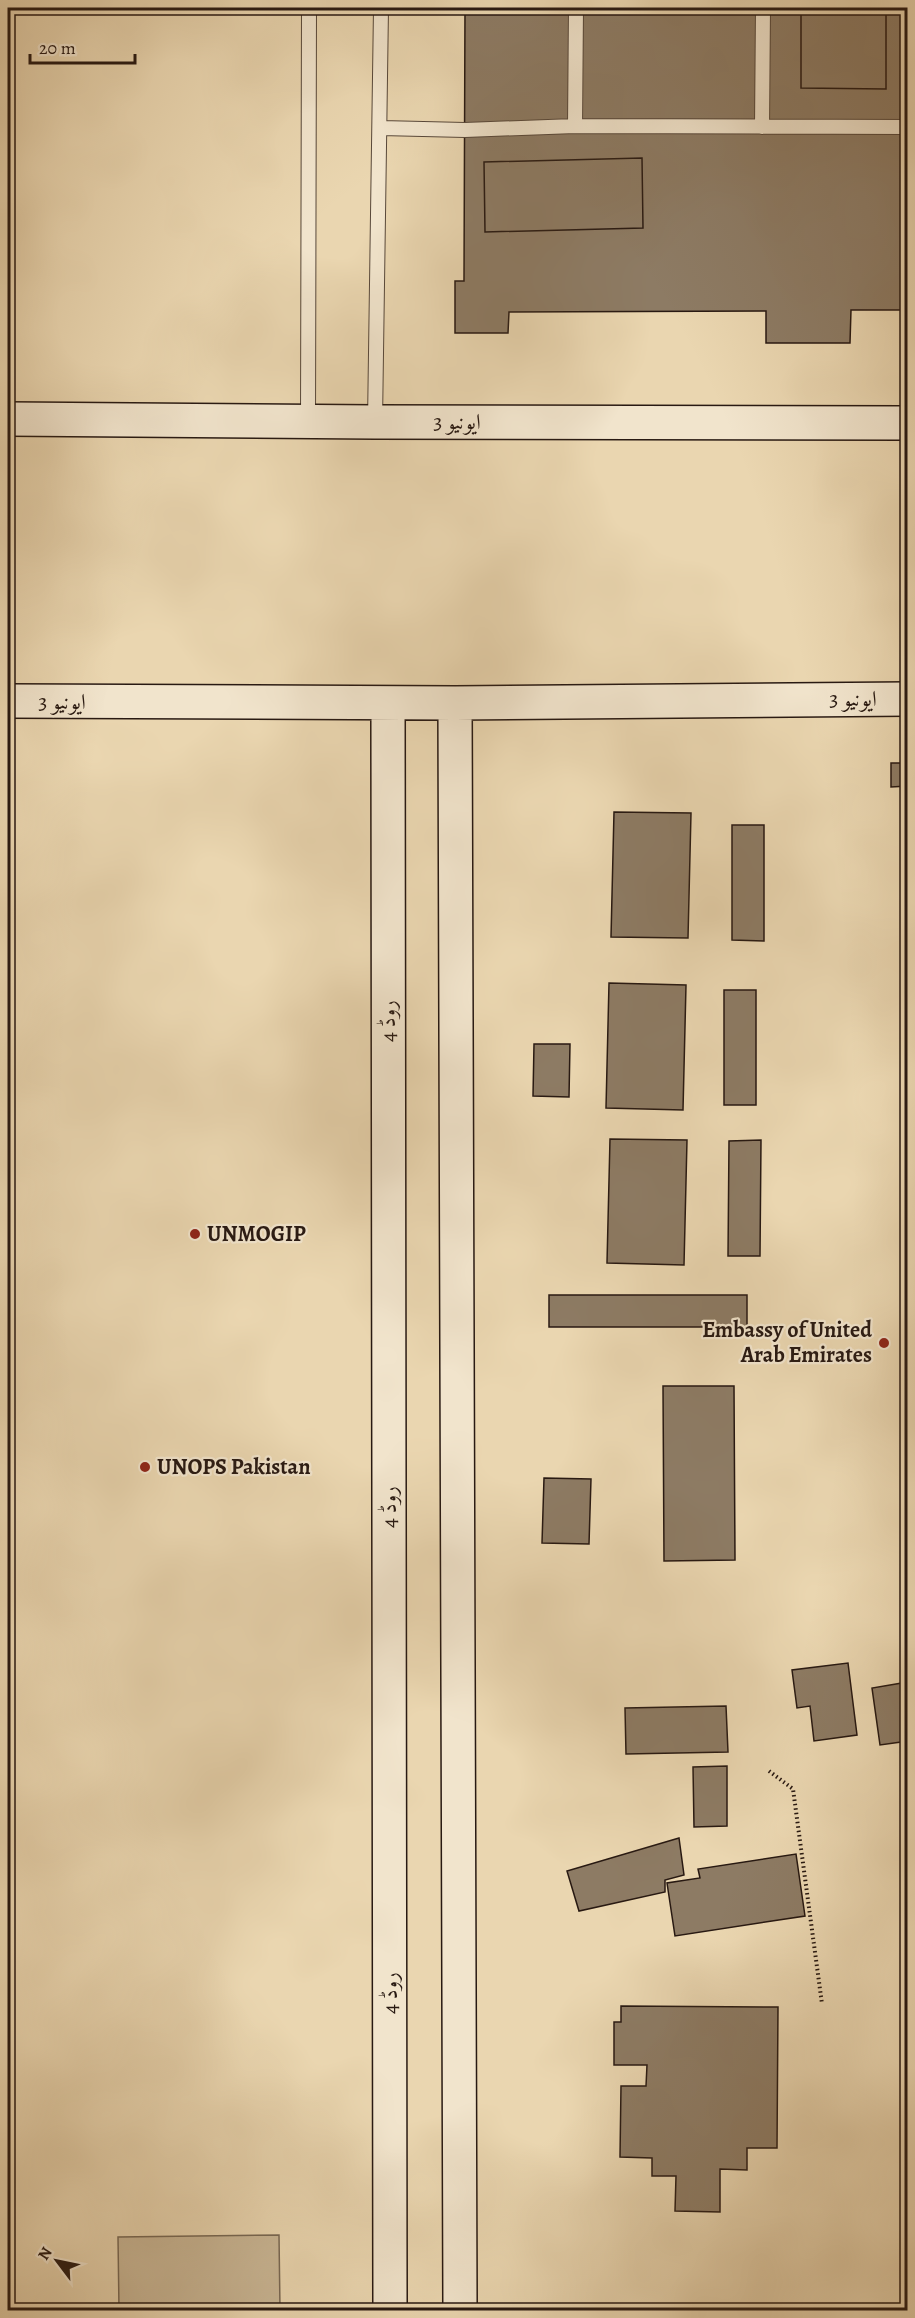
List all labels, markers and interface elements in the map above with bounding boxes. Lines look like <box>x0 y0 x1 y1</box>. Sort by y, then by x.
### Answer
scale bar <box>30 27 135 65</box>
text: 20 m <box>39 36 76 60</box>
street label: ایونیو 3 <box>433 407 481 437</box>
street label: ایونیو 3 <box>829 684 877 714</box>
street label: ایونیو 3 <box>38 687 86 717</box>
street label: روڈ 4 <box>373 1000 403 1042</box>
place label: UNMOGIP <box>207 1219 306 1249</box>
marker: UNMOGIP <box>188 1227 202 1241</box>
place label: Embassy of United Arab Emirates <box>702 1315 872 1370</box>
marker: Embassy of United Arab Emirates <box>877 1336 891 1350</box>
place label: UNOPS Pakistan <box>157 1452 311 1482</box>
marker: UNOPS Pakistan <box>138 1460 152 1474</box>
street label: روڈ 4 <box>374 1486 404 1528</box>
street label: روڈ 4 <box>375 1972 405 2014</box>
north arrow <box>27 2231 87 2291</box>
text: N <box>33 2243 58 2264</box>

